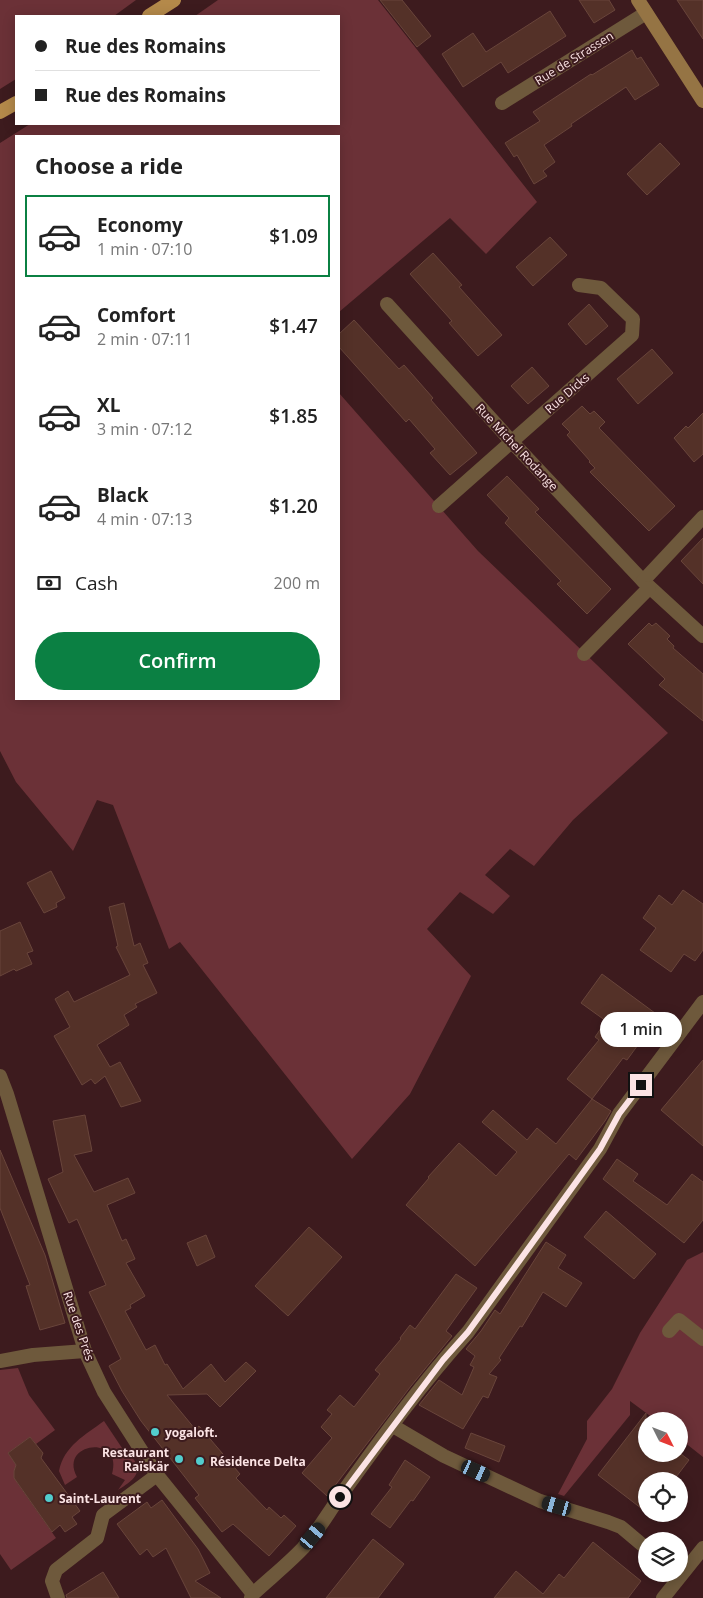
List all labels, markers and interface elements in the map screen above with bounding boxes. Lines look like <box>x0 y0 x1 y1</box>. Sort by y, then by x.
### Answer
street label: Rue de Strassen <box>531 27 617 89</box>
text: Rue des Romains <box>65 33 226 59</box>
text: Rue des Romains <box>65 82 226 108</box>
text: Choose a ride <box>35 150 183 180</box>
text: Economy <box>97 212 183 238</box>
icon: car <box>37 214 82 259</box>
text: $1.09 <box>269 223 318 249</box>
text: 1 min · 07:10 <box>97 238 192 260</box>
text: Comfort <box>97 302 176 328</box>
icon: car <box>37 304 82 349</box>
text: $1.47 <box>269 313 318 339</box>
text: 2 min · 07:11 <box>97 328 192 350</box>
street label: Rue Dicks <box>541 369 593 417</box>
text: XL <box>97 392 120 418</box>
icon: car <box>37 394 82 439</box>
street label: Rue Michel Rodange <box>472 400 562 495</box>
text: $1.85 <box>269 403 318 429</box>
text: 3 min · 07:12 <box>97 418 192 440</box>
text: Black <box>97 482 149 508</box>
icon: car <box>37 484 82 529</box>
text: $1.20 <box>269 493 318 519</box>
text: 4 min · 07:13 <box>97 508 192 530</box>
icon: cash <box>35 569 63 597</box>
text: Cash <box>75 570 118 596</box>
text: 200 m <box>274 572 320 594</box>
button: Confirm <box>35 632 320 690</box>
callout: 1 min <box>600 1012 682 1048</box>
text: 1 min <box>619 1018 663 1040</box>
route end <box>630 1074 652 1096</box>
street label: Rue des Prés <box>59 1289 99 1363</box>
north arrow <box>638 1412 688 1462</box>
map controls <box>638 1412 688 1582</box>
place label: yogaloft. <box>165 1424 218 1441</box>
marker: yogaloft. <box>149 1426 161 1438</box>
place label: Restaurant Raïskär <box>102 1444 170 1475</box>
marker: Restaurant Raïskär <box>173 1453 185 1465</box>
place label: Résidence Delta <box>210 1453 306 1470</box>
marker: Résidence Delta <box>194 1455 206 1467</box>
car <box>459 1458 492 1484</box>
button: locate <box>638 1472 688 1522</box>
route start <box>329 1486 351 1508</box>
place label: Saint-Laurent <box>59 1490 141 1507</box>
marker: Saint-Laurent <box>43 1492 55 1504</box>
car <box>540 1495 573 1517</box>
car <box>297 1520 328 1552</box>
button: layers <box>638 1532 688 1582</box>

